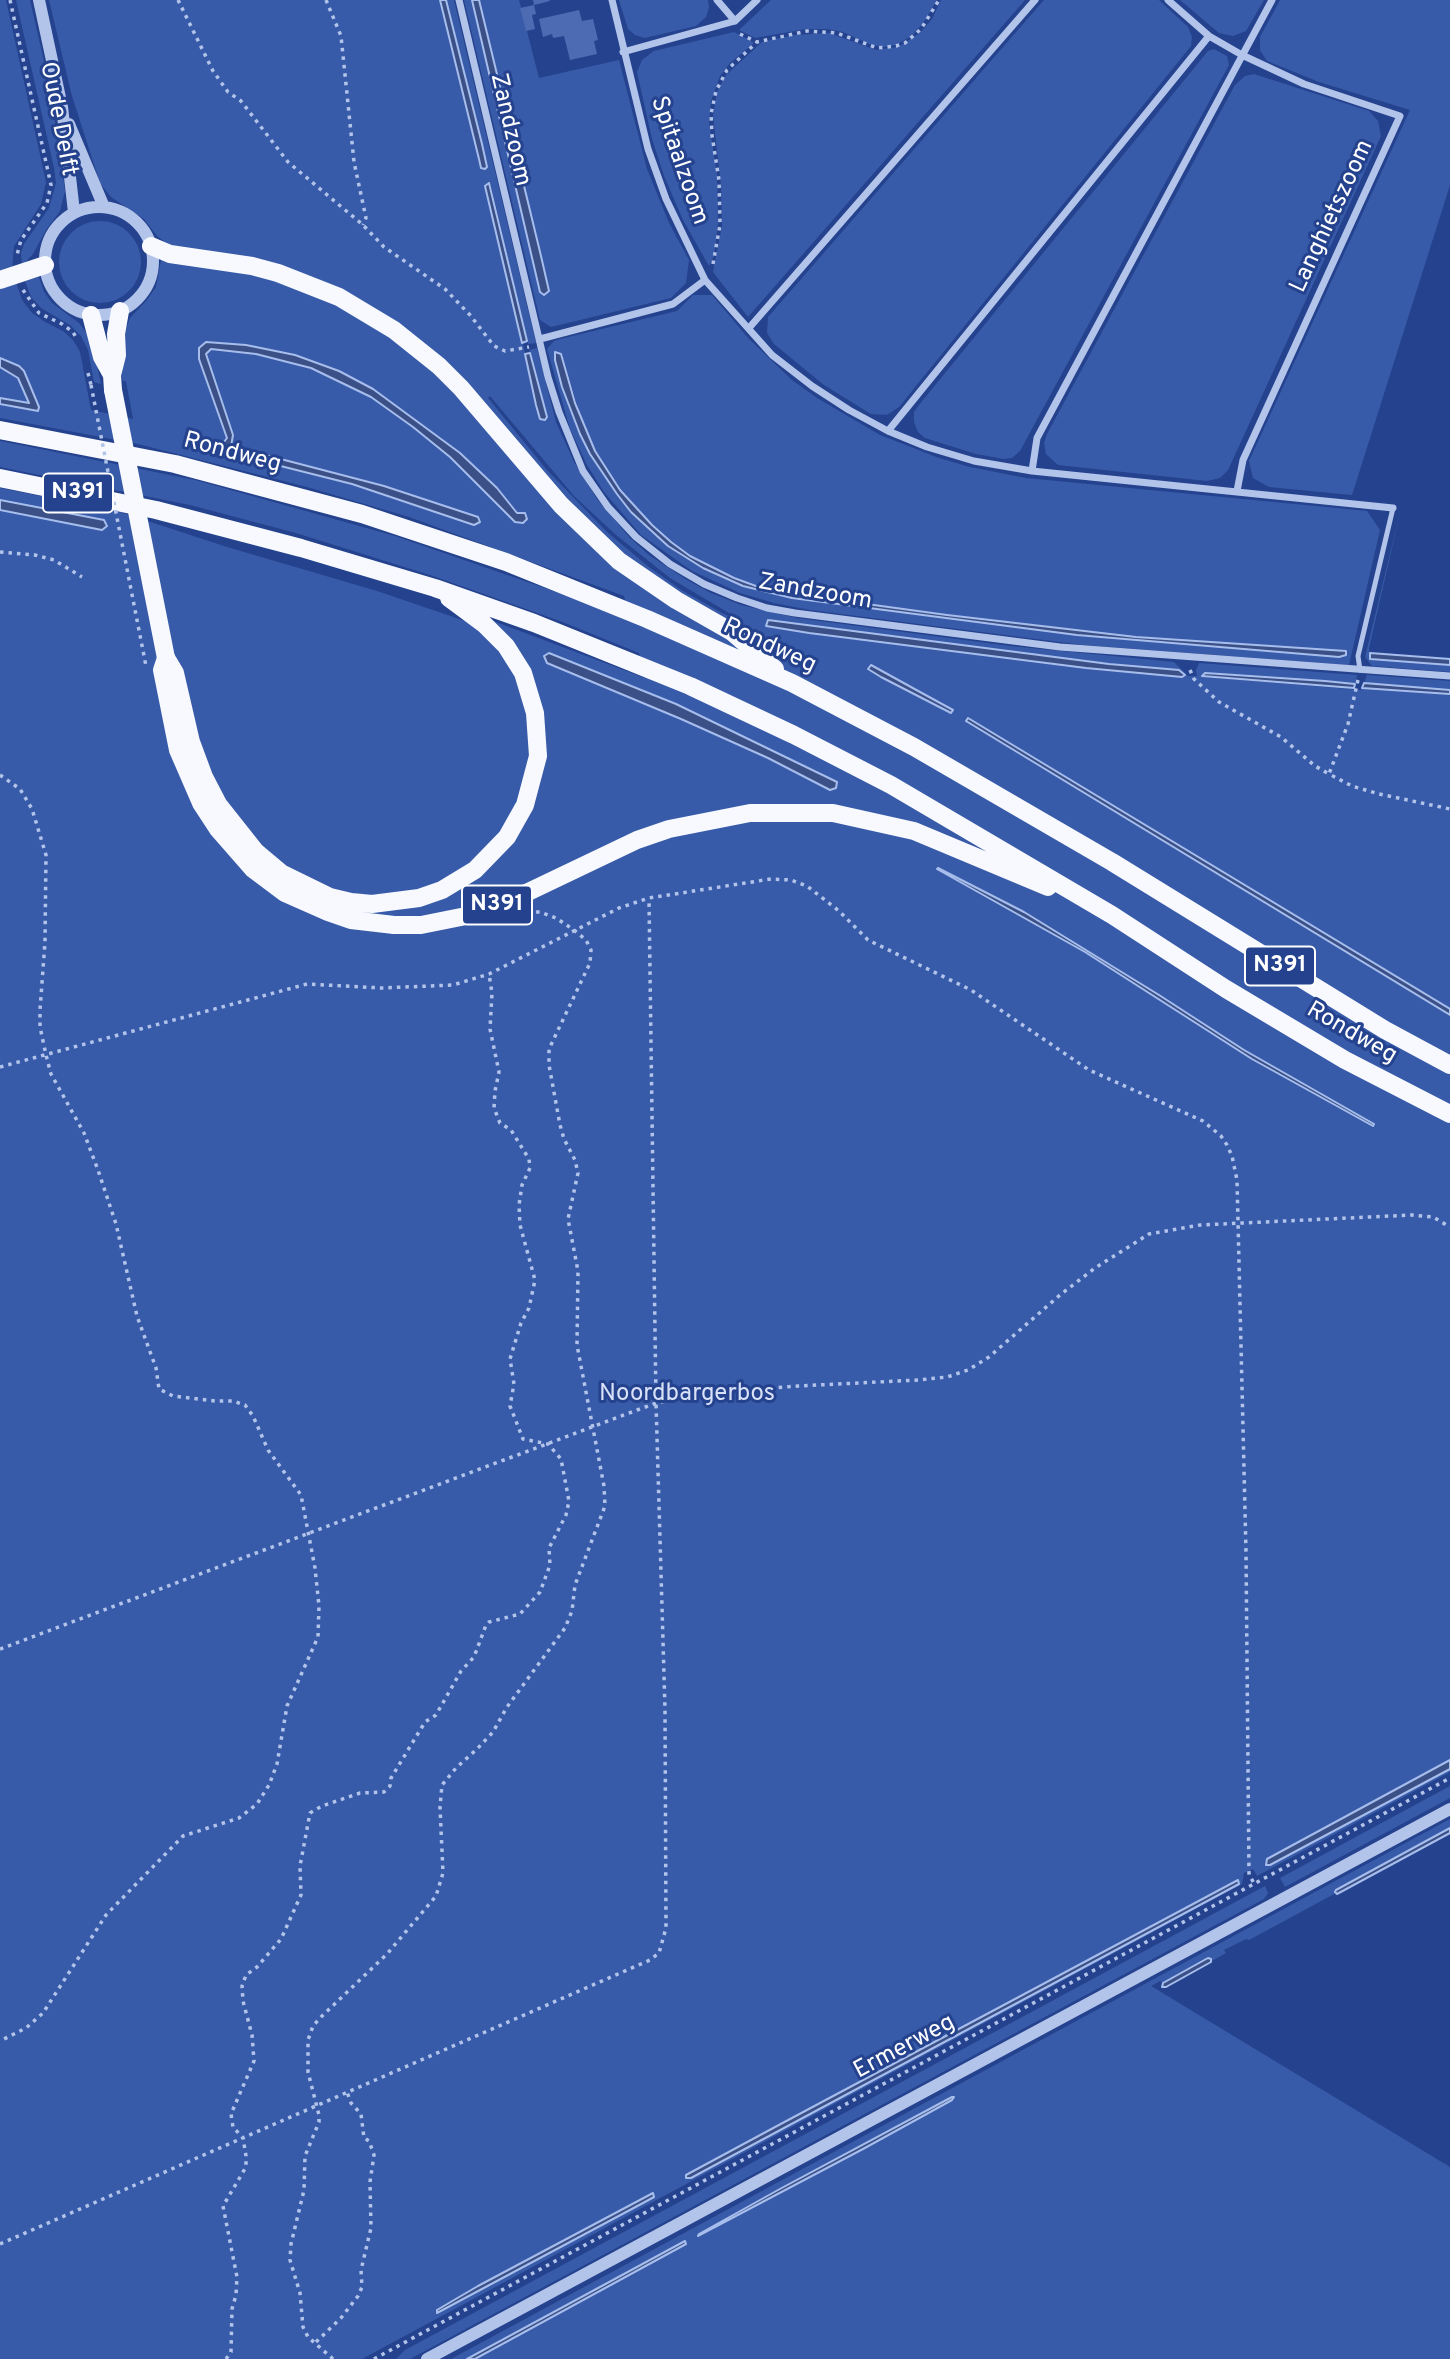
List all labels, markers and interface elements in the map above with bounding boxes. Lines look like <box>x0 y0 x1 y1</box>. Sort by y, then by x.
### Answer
street label: Oude Delft <box>32 60 82 178</box>
street label: Zandzoom <box>482 71 536 189</box>
street label: Spitaalzoom <box>643 93 713 229</box>
street label: Langhietszoom <box>1285 136 1381 298</box>
street label: Rondweg <box>180 427 284 481</box>
road number: N391 <box>43 474 113 512</box>
street label: Zandzoom <box>756 569 874 617</box>
street label: Rondweg <box>718 613 820 681</box>
road number: N391 <box>462 885 532 924</box>
road number: N391 <box>1245 946 1315 986</box>
street label: Rondweg <box>1301 997 1401 1071</box>
park label: Noordbargerbos <box>599 1381 775 1409</box>
street label: Ermerweg <box>849 2009 961 2087</box>

